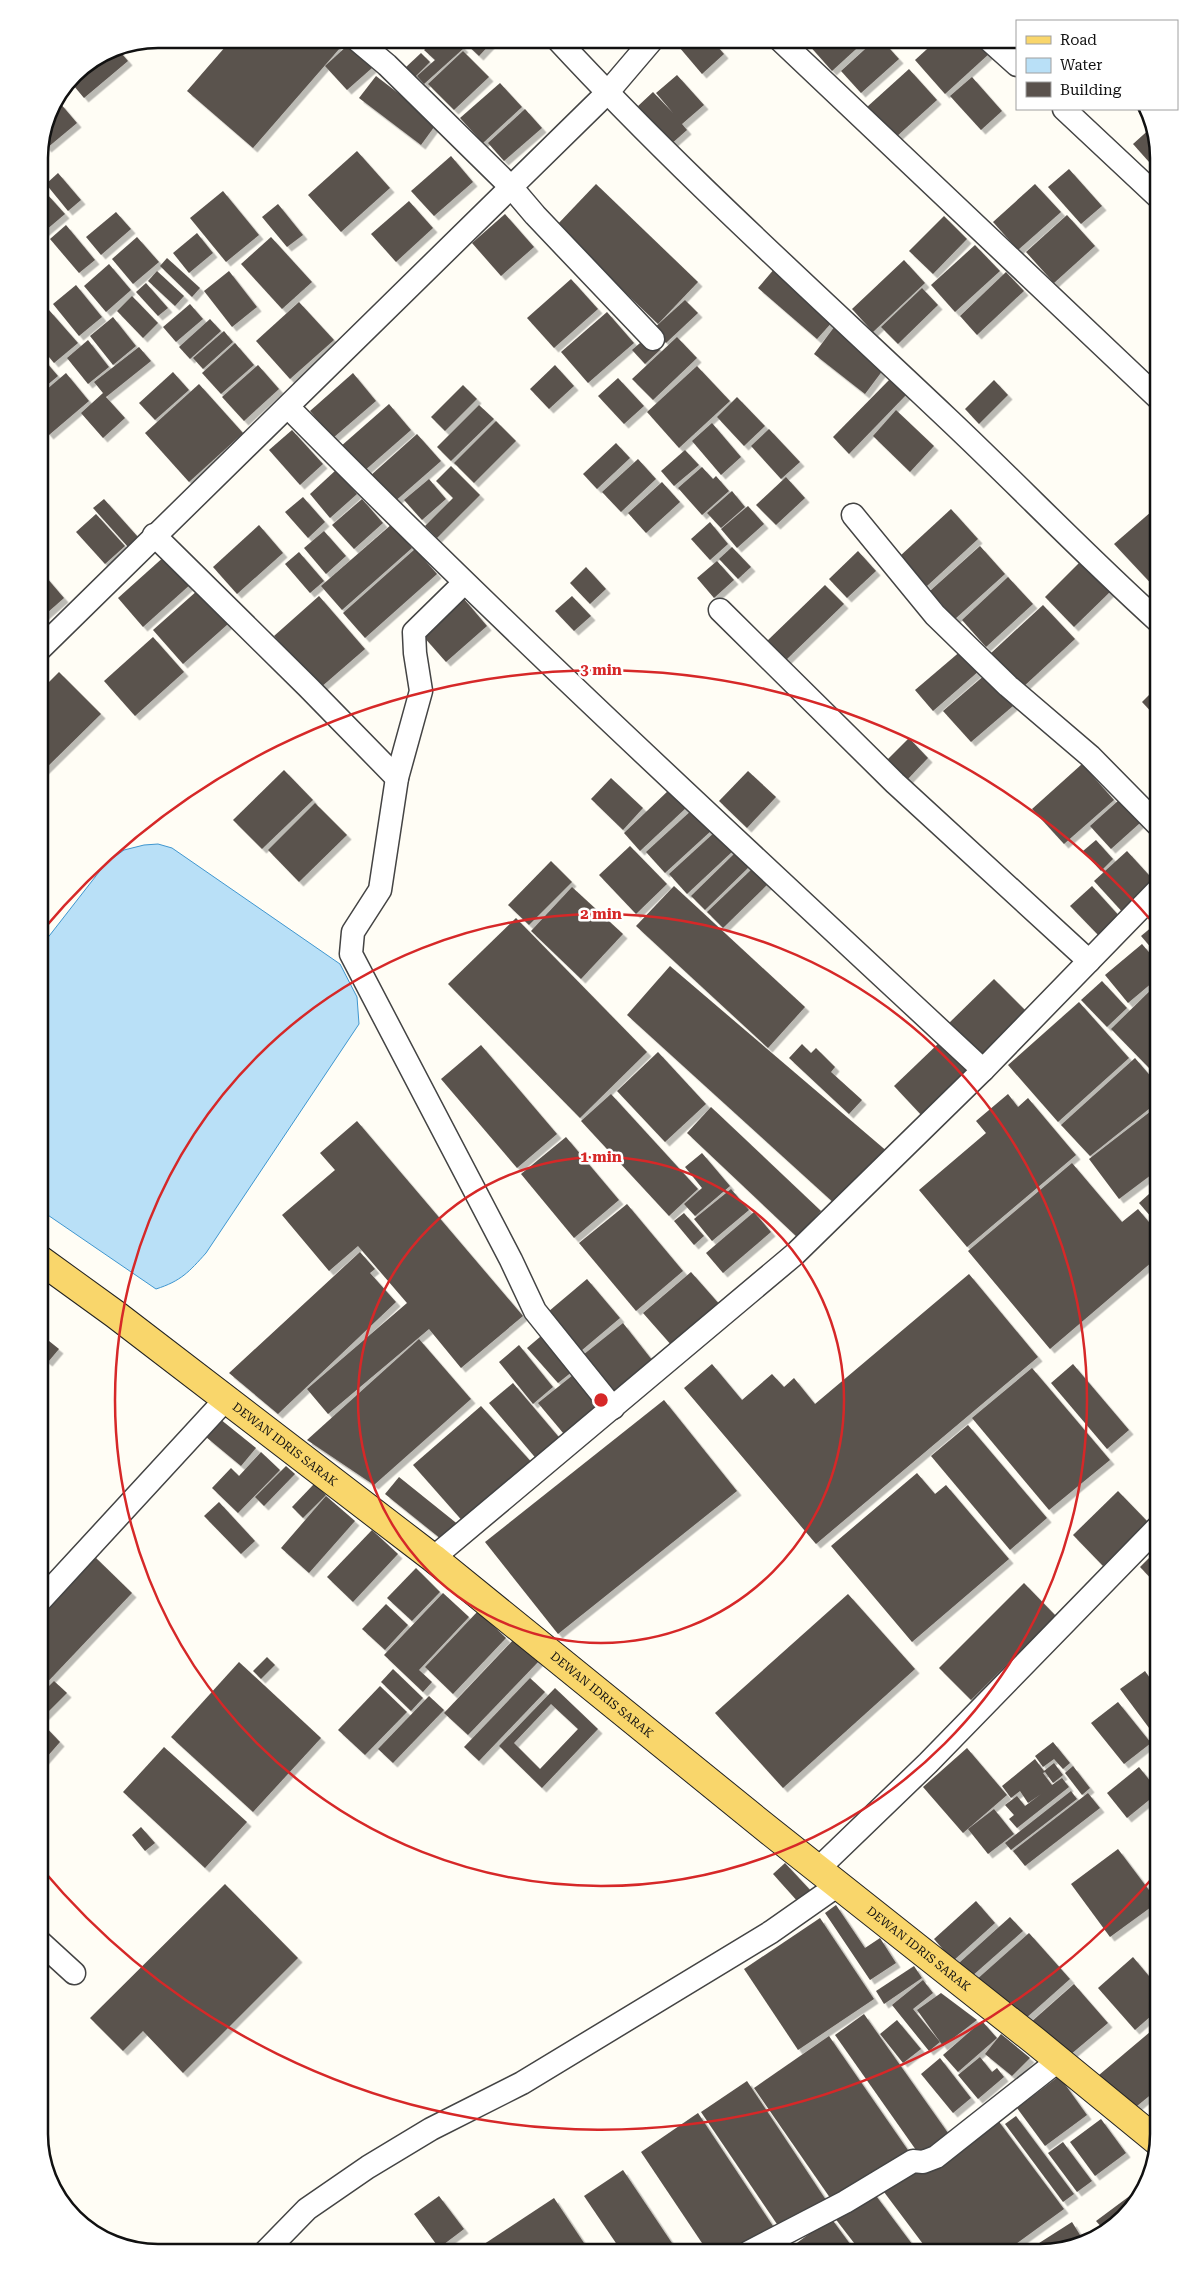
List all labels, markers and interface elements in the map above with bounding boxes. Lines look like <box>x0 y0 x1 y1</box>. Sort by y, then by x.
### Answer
legend <box>1016 20 1178 110</box>
text: Road <box>1060 31 1097 49</box>
text: Water <box>1060 56 1102 74</box>
text: Building <box>1060 81 1122 99</box>
text: 3 min <box>580 661 622 679</box>
text: 2 min <box>580 905 622 923</box>
text: 1 min <box>580 1148 622 1166</box>
centre of rings <box>592 1391 610 1409</box>
street label: DEWAN IDRIS SARAK <box>230 1400 340 1489</box>
street label: DEWAN IDRIS SARAK <box>548 1649 656 1741</box>
street label: DEWAN IDRIS SARAK <box>864 1904 973 1994</box>

